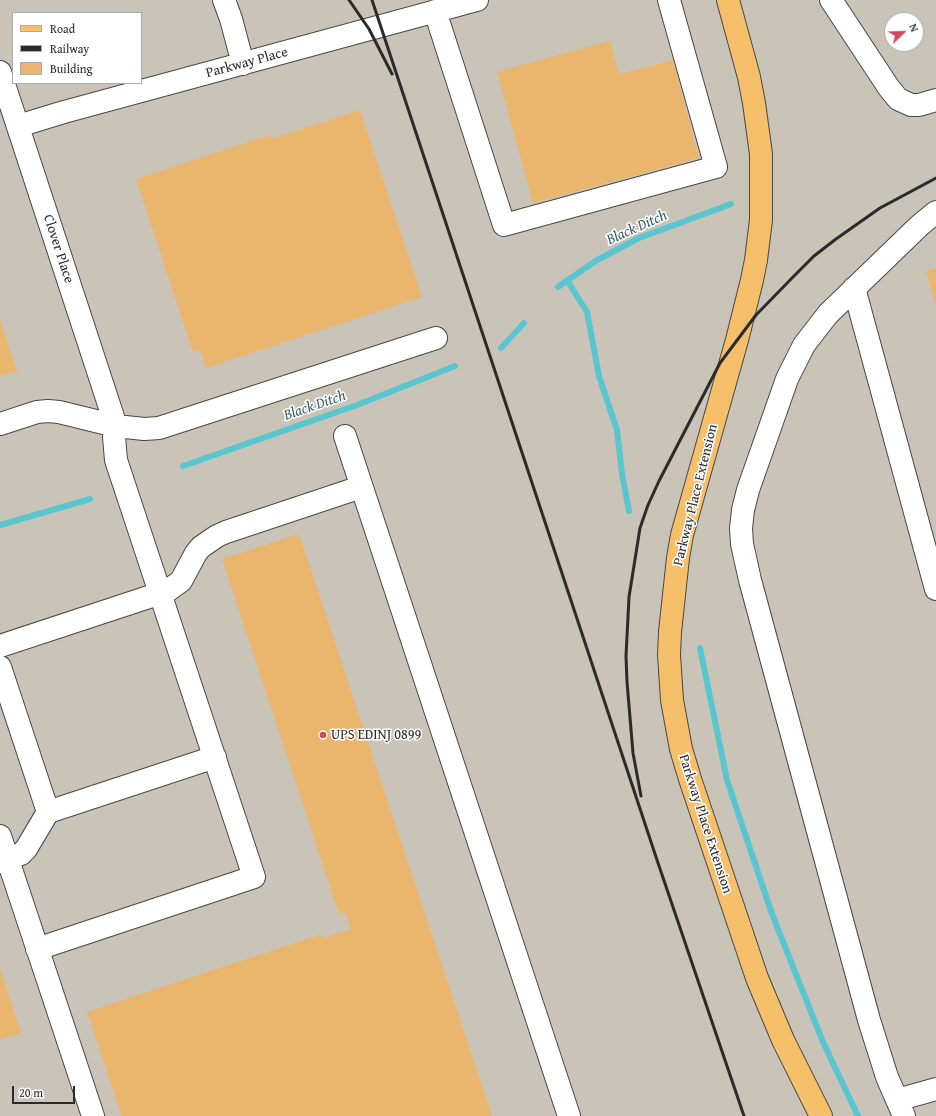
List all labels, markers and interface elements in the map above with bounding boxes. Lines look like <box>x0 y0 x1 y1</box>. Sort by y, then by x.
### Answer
legend <box>12 12 142 84</box>
north arrow <box>884 12 924 52</box>
text: Road <box>50 20 75 37</box>
text: N <box>905 21 923 34</box>
text: Railway <box>50 40 89 57</box>
street label: Parkway Place <box>204 44 290 82</box>
text: Building <box>50 60 93 77</box>
water label: Black Ditch <box>604 207 670 249</box>
street label: Clover Place <box>39 212 77 286</box>
water label: Black Ditch <box>282 387 348 425</box>
street label: Parkway Place Extension <box>670 422 722 568</box>
place label: UPS EDINJ 0899 <box>331 727 421 743</box>
marker: UPS EDINJ 0899 <box>318 730 328 740</box>
street label: Parkway Place Extension <box>675 752 735 896</box>
scale bar <box>14 1078 77 1104</box>
text: 20 m <box>19 1084 43 1101</box>

